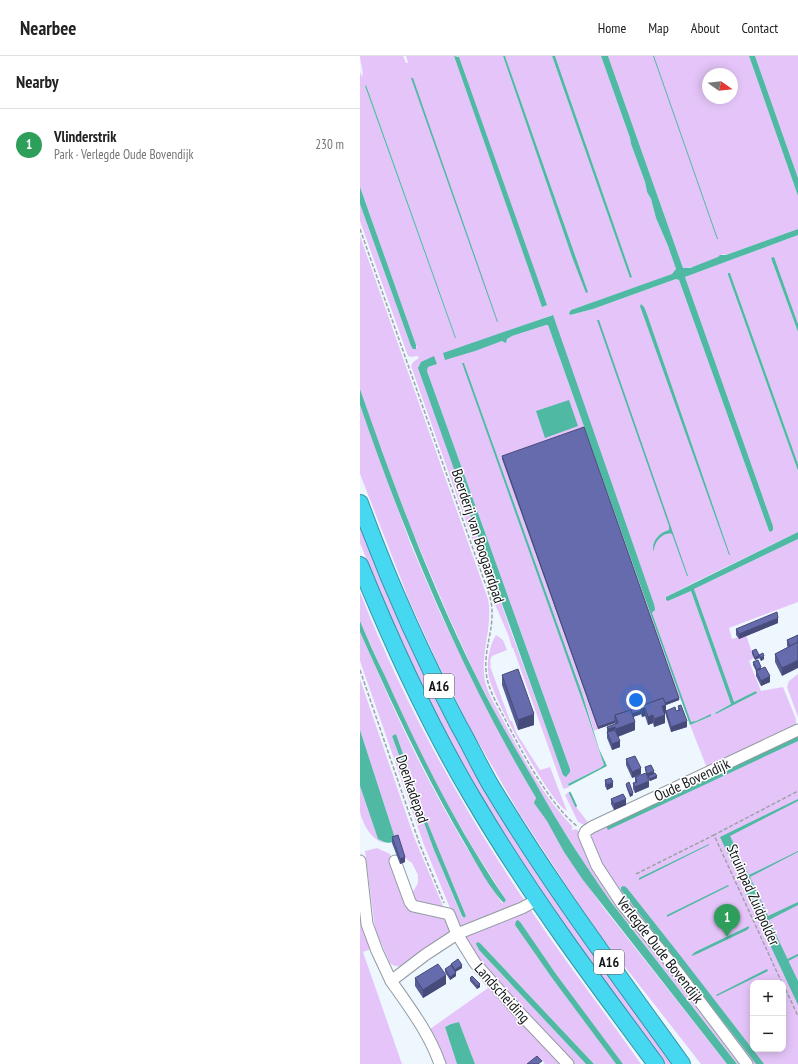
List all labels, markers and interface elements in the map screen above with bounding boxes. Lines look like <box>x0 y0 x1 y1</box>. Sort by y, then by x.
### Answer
text: Nearbee <box>20 16 77 40</box>
text: Home <box>598 19 626 37</box>
text: Map <box>648 19 669 37</box>
text: About <box>691 19 720 37</box>
text: Contact <box>742 19 778 37</box>
north arrow <box>702 68 738 104</box>
text: Nearby <box>16 71 59 93</box>
text: Vlinderstrik <box>54 127 116 146</box>
text: 1 <box>26 136 32 153</box>
text: 230 m <box>315 136 344 153</box>
text: Park · Verlegde Oude Bovendijk <box>54 146 194 163</box>
street label: Boerderij van Boogaardpad <box>448 466 509 605</box>
road number: A16 <box>424 674 454 698</box>
your location <box>626 690 646 710</box>
street label: Doenkadepad <box>392 752 433 825</box>
street label: Oude Bovendijk <box>651 754 733 805</box>
street label: Struinpad Zuidpolder <box>723 841 785 949</box>
street label: Verlegde Oude Bovendijk <box>612 892 708 1007</box>
pin: 1 <box>714 904 740 937</box>
road number: A16 <box>594 950 624 974</box>
street label: Landscheiding <box>470 959 534 1027</box>
map controls <box>750 980 786 1052</box>
button: + <box>750 980 786 1016</box>
button: − <box>750 1016 786 1052</box>

